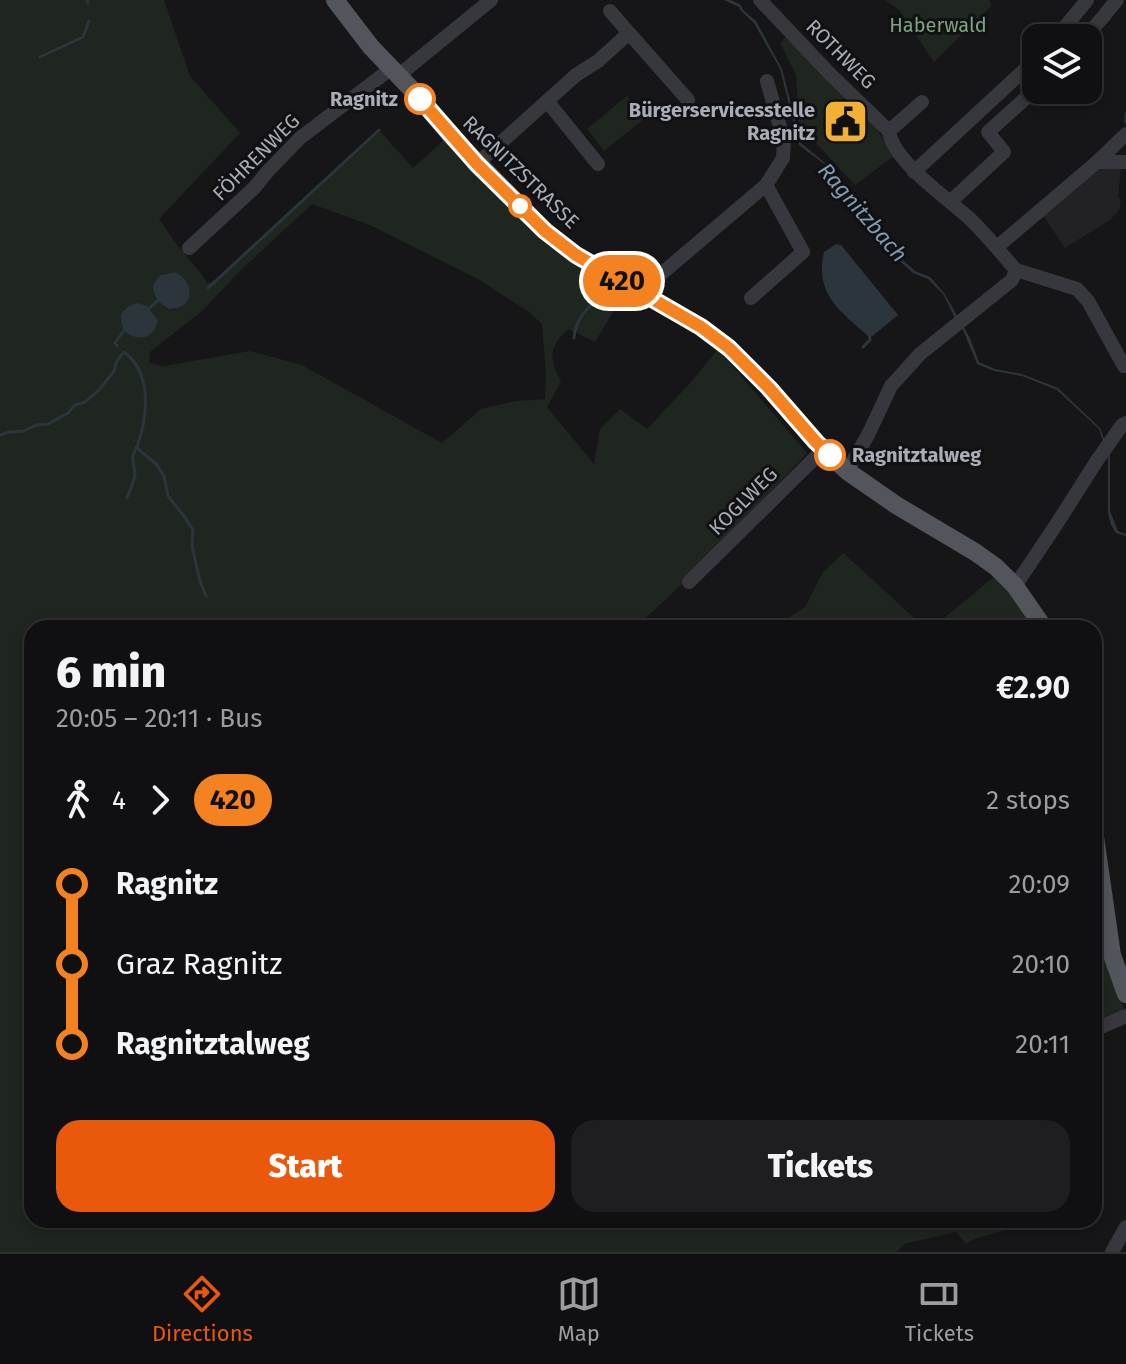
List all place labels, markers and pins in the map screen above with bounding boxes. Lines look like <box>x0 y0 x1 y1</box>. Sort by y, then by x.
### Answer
marker: Ragnitz <box>405 84 435 114</box>
place label: Ragnitz <box>330 87 398 111</box>
place label: Bürgerservicesstelle Ragnitz <box>629 98 815 145</box>
public building icon: Bürgerservicesstelle Ragnitz <box>822 98 870 146</box>
unlabelled marker <box>509 195 531 217</box>
marker: Ragnitztalweg <box>815 440 845 470</box>
place label: Ragnitztalweg <box>852 443 982 467</box>

